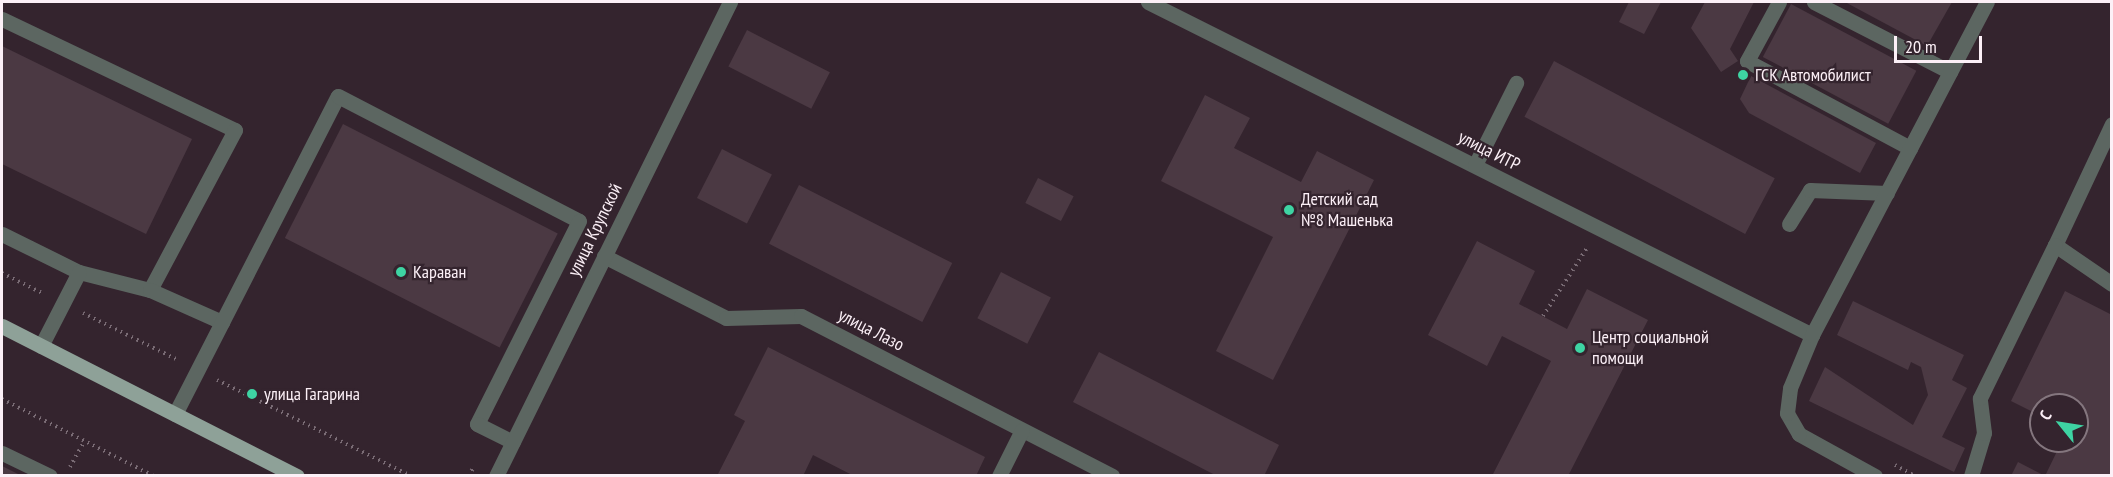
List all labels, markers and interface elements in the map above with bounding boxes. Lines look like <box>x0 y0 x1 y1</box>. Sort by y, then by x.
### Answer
scale bar <box>1897 24 1986 62</box>
text: 20 m <box>1905 35 1937 58</box>
place label: ГСК Автомобилист <box>1755 64 1871 86</box>
marker: ГСК Автомобилист <box>1736 68 1750 82</box>
street label: улица ИТР <box>1454 126 1524 176</box>
street label: улица Крупской <box>563 180 627 280</box>
place label: Детский сад №8 Машенька <box>1301 189 1393 232</box>
marker: Детский сад №8 Машенька <box>1282 203 1296 217</box>
place label: Караван <box>413 261 466 283</box>
marker: Караван <box>394 265 408 279</box>
street label: улица Лазо <box>834 304 908 356</box>
place label: Центр социальной помощи <box>1592 327 1709 370</box>
marker: Центр социальной помощи <box>1573 341 1587 355</box>
place label: улица Гагарина <box>264 383 360 405</box>
marker: улица Гагарина <box>245 387 259 401</box>
north arrow <box>2029 393 2089 453</box>
text: С <box>2035 407 2056 423</box>

